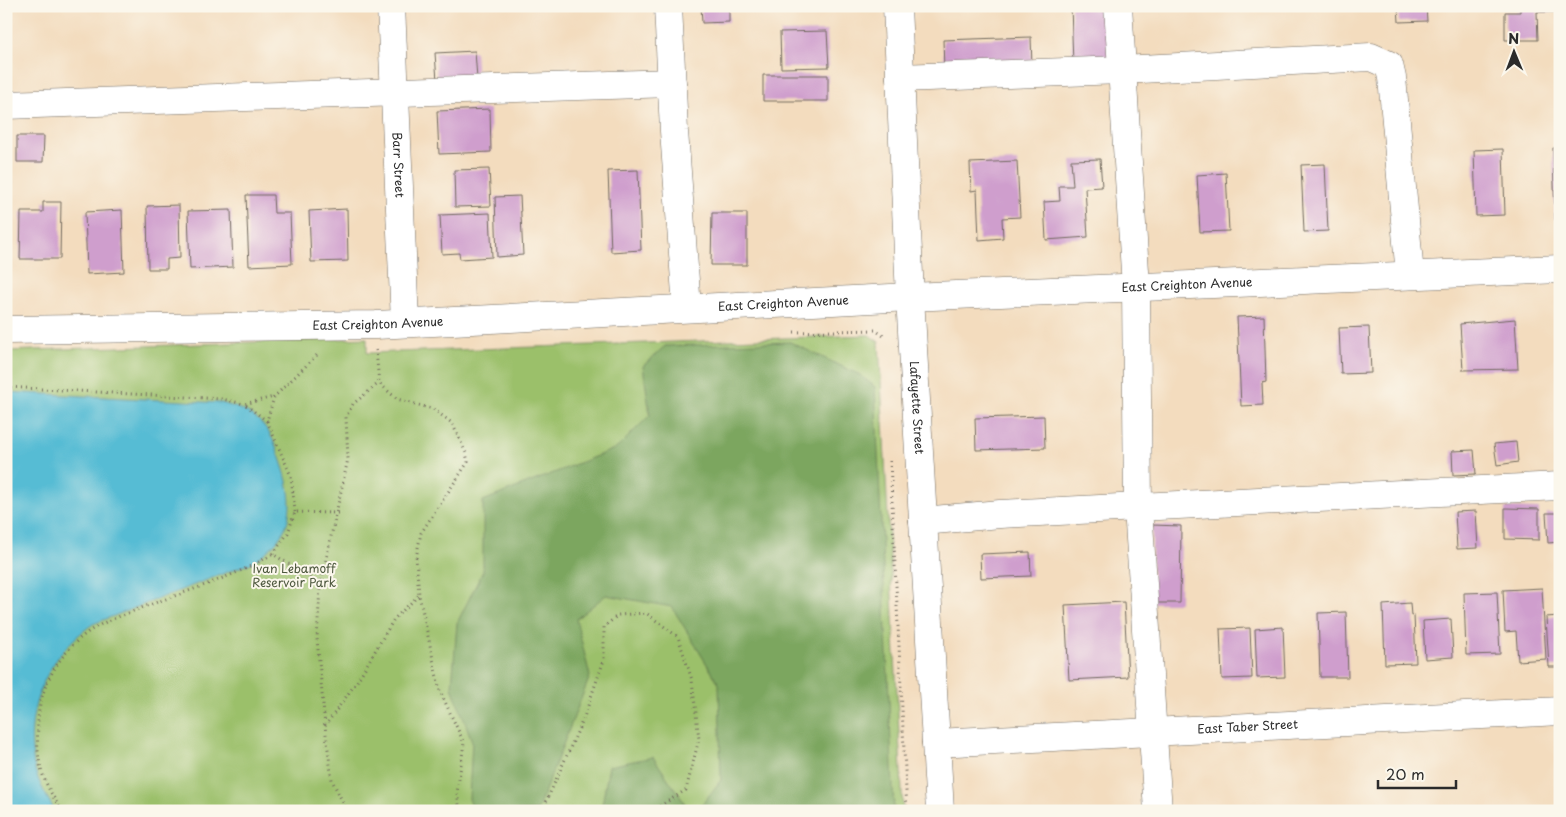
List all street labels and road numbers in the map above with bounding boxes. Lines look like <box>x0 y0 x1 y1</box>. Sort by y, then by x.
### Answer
street label: Barr Street <box>389 132 409 198</box>
street label: East Creighton Avenue <box>1121 272 1253 296</box>
street label: East Creighton Avenue <box>717 290 850 315</box>
street label: East Creighton Avenue <box>312 311 444 334</box>
street label: Lafayette Street <box>906 360 929 455</box>
street label: East Taber Street <box>1197 714 1298 738</box>

